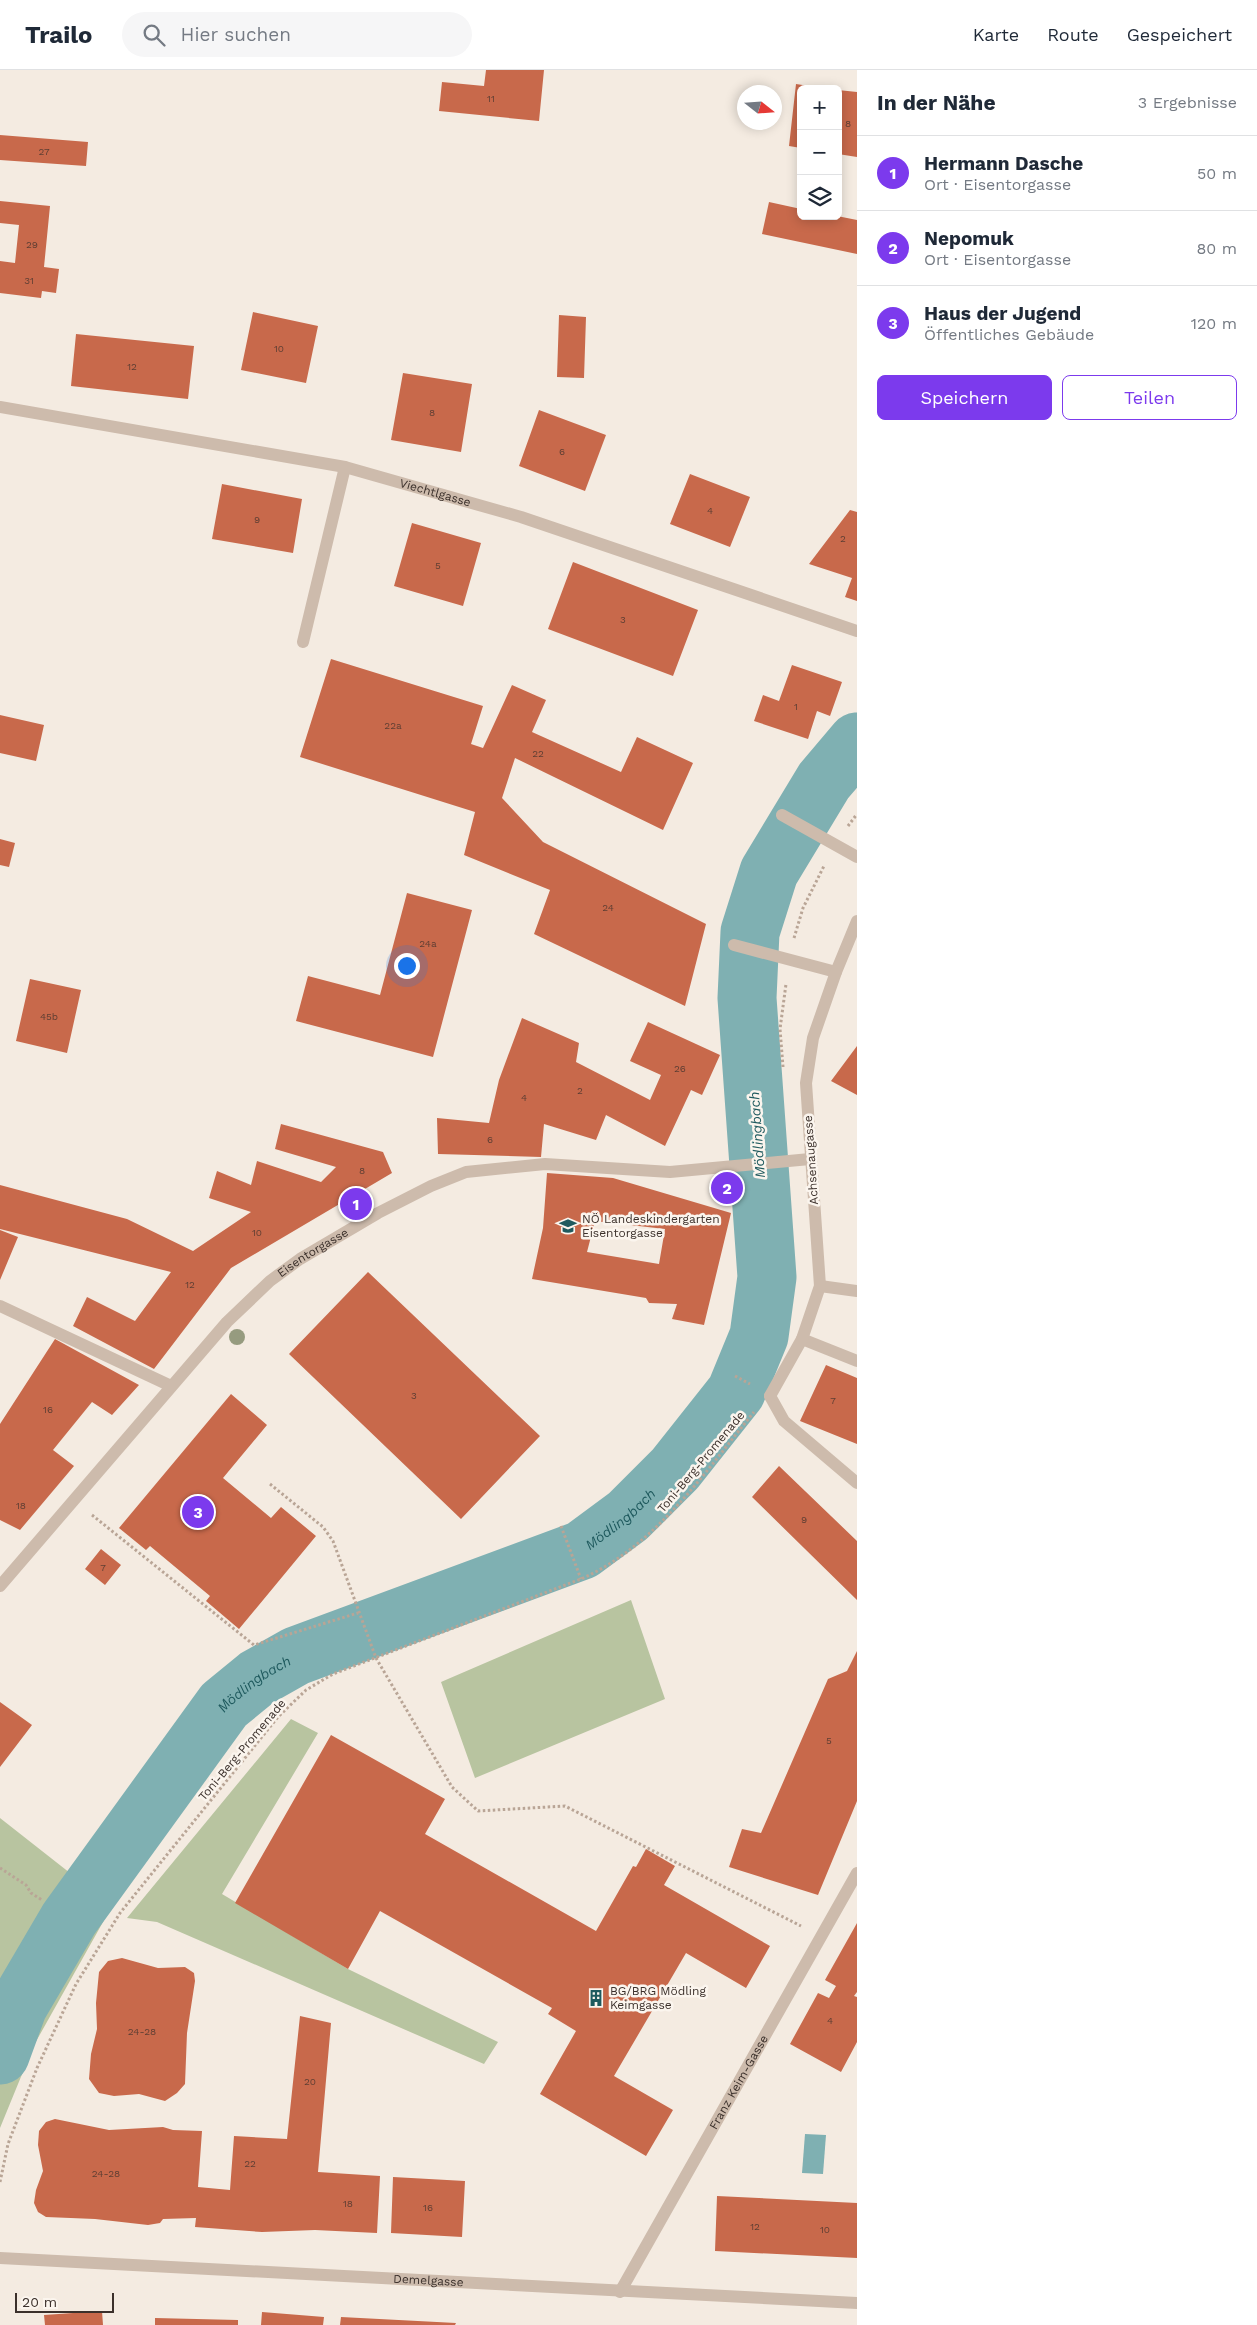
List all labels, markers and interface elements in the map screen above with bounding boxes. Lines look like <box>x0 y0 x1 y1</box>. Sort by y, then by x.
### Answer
search box <box>122 12 472 57</box>
text: Trailo <box>25 21 92 49</box>
icon: search <box>140 21 168 49</box>
text: Hier suchen <box>180 23 291 46</box>
text: Karte <box>973 24 1019 45</box>
text: Route <box>1047 24 1099 45</box>
text: Gespeichert <box>1127 24 1232 45</box>
north arrow <box>737 85 782 130</box>
map controls <box>797 85 842 220</box>
button: + <box>797 85 842 130</box>
text: In der Nähe <box>877 90 996 115</box>
house number: 11 <box>487 93 495 104</box>
text: 3 Ergebnisse <box>1138 93 1237 112</box>
house number: 8 <box>845 118 851 129</box>
button: − <box>797 130 842 175</box>
house number: 27 <box>38 146 50 157</box>
text: Hermann Dasche <box>924 152 1083 175</box>
text: 1 <box>890 164 896 183</box>
text: 50 m <box>1197 164 1237 183</box>
button: layers <box>797 175 842 220</box>
text: Ort · Eisentorgasse <box>924 175 1071 194</box>
text: Nepomuk <box>924 227 1014 250</box>
house number: 29 <box>26 239 38 250</box>
text: 2 <box>888 239 898 258</box>
text: 80 m <box>1196 239 1237 258</box>
text: Ort · Eisentorgasse <box>924 250 1071 269</box>
house number: 31 <box>24 275 34 286</box>
text: Haus der Jugend <box>924 302 1081 325</box>
text: 3 <box>888 314 898 333</box>
text: 120 m <box>1191 314 1237 333</box>
text: Öffentliches Gebäude <box>924 325 1094 344</box>
house number: 10 <box>274 343 284 354</box>
house number: 12 <box>127 361 137 372</box>
button: Speichern <box>877 375 1052 420</box>
button: Teilen <box>1062 375 1237 420</box>
house number: 8 <box>429 407 435 418</box>
house number: 6 <box>559 446 565 457</box>
street label: Viechtlgasse <box>398 476 473 509</box>
house number: 4 <box>707 505 713 516</box>
house number: 9 <box>254 514 260 525</box>
house number: 2 <box>840 533 846 544</box>
house number: 5 <box>435 560 441 571</box>
house number: 3 <box>620 614 626 625</box>
house number: 1 <box>794 701 798 712</box>
house number: 22a <box>384 720 402 731</box>
house number: 22 <box>532 748 544 759</box>
house number: 24 <box>602 902 614 913</box>
house number: 24a <box>419 938 437 949</box>
your location <box>394 953 420 979</box>
house number: 45b <box>40 1011 58 1022</box>
house number: 26 <box>674 1063 686 1074</box>
house number: 2 <box>577 1085 583 1096</box>
water label: Mödlingbach <box>746 1091 768 1179</box>
house number: 4 <box>521 1092 527 1103</box>
street label: Achsenaugasse <box>801 1115 821 1205</box>
house number: 6 <box>487 1134 493 1145</box>
house number: 8 <box>359 1165 365 1176</box>
pin: 2 <box>711 1169 743 1207</box>
pin: 1 <box>340 1185 372 1223</box>
place label: NÖ Landeskindergarten Eisentorgasse <box>582 1212 720 1240</box>
school or university icon: NÖ Landeskindergarten Eisentorgasse <box>558 1216 578 1236</box>
street label: Eisentorgasse <box>275 1225 351 1280</box>
house number: 10 <box>252 1227 262 1238</box>
house number: 12 <box>185 1279 195 1290</box>
house number: 3 <box>411 1390 417 1401</box>
house number: 7 <box>830 1395 836 1406</box>
house number: 16 <box>43 1404 53 1415</box>
street label: Toni-Berg-Promenade <box>655 1408 748 1516</box>
water label: Mödlingbach <box>582 1485 659 1553</box>
pin: 3 <box>182 1493 214 1531</box>
house number: 18 <box>16 1500 26 1511</box>
house number: 9 <box>801 1514 807 1525</box>
house number: 7 <box>100 1562 106 1573</box>
water label: Mödlingbach <box>214 1653 294 1715</box>
street label: Toni-Berg-Promenade <box>196 1696 289 1804</box>
house number: 5 <box>826 1735 832 1746</box>
place label: BG/BRG Mödling Keimgasse <box>610 1984 706 2012</box>
building icon: BG/BRG Mödling Keimgasse <box>586 1988 606 2008</box>
house number: 4 <box>827 2015 833 2026</box>
house number: 24-28 <box>128 2026 156 2037</box>
street label: Franz Keim-Gasse <box>706 2032 771 2132</box>
house number: 20 <box>304 2076 316 2087</box>
house number: 22 <box>244 2158 256 2169</box>
house number: 24-28 <box>92 2168 120 2179</box>
house number: 18 <box>343 2198 353 2209</box>
house number: 16 <box>423 2202 433 2213</box>
house number: 12 <box>750 2221 760 2232</box>
house number: 10 <box>820 2224 830 2235</box>
street label: Demelgasse <box>393 2272 464 2289</box>
scale bar <box>15 2290 114 2313</box>
text: 20 m <box>22 2294 57 2310</box>

